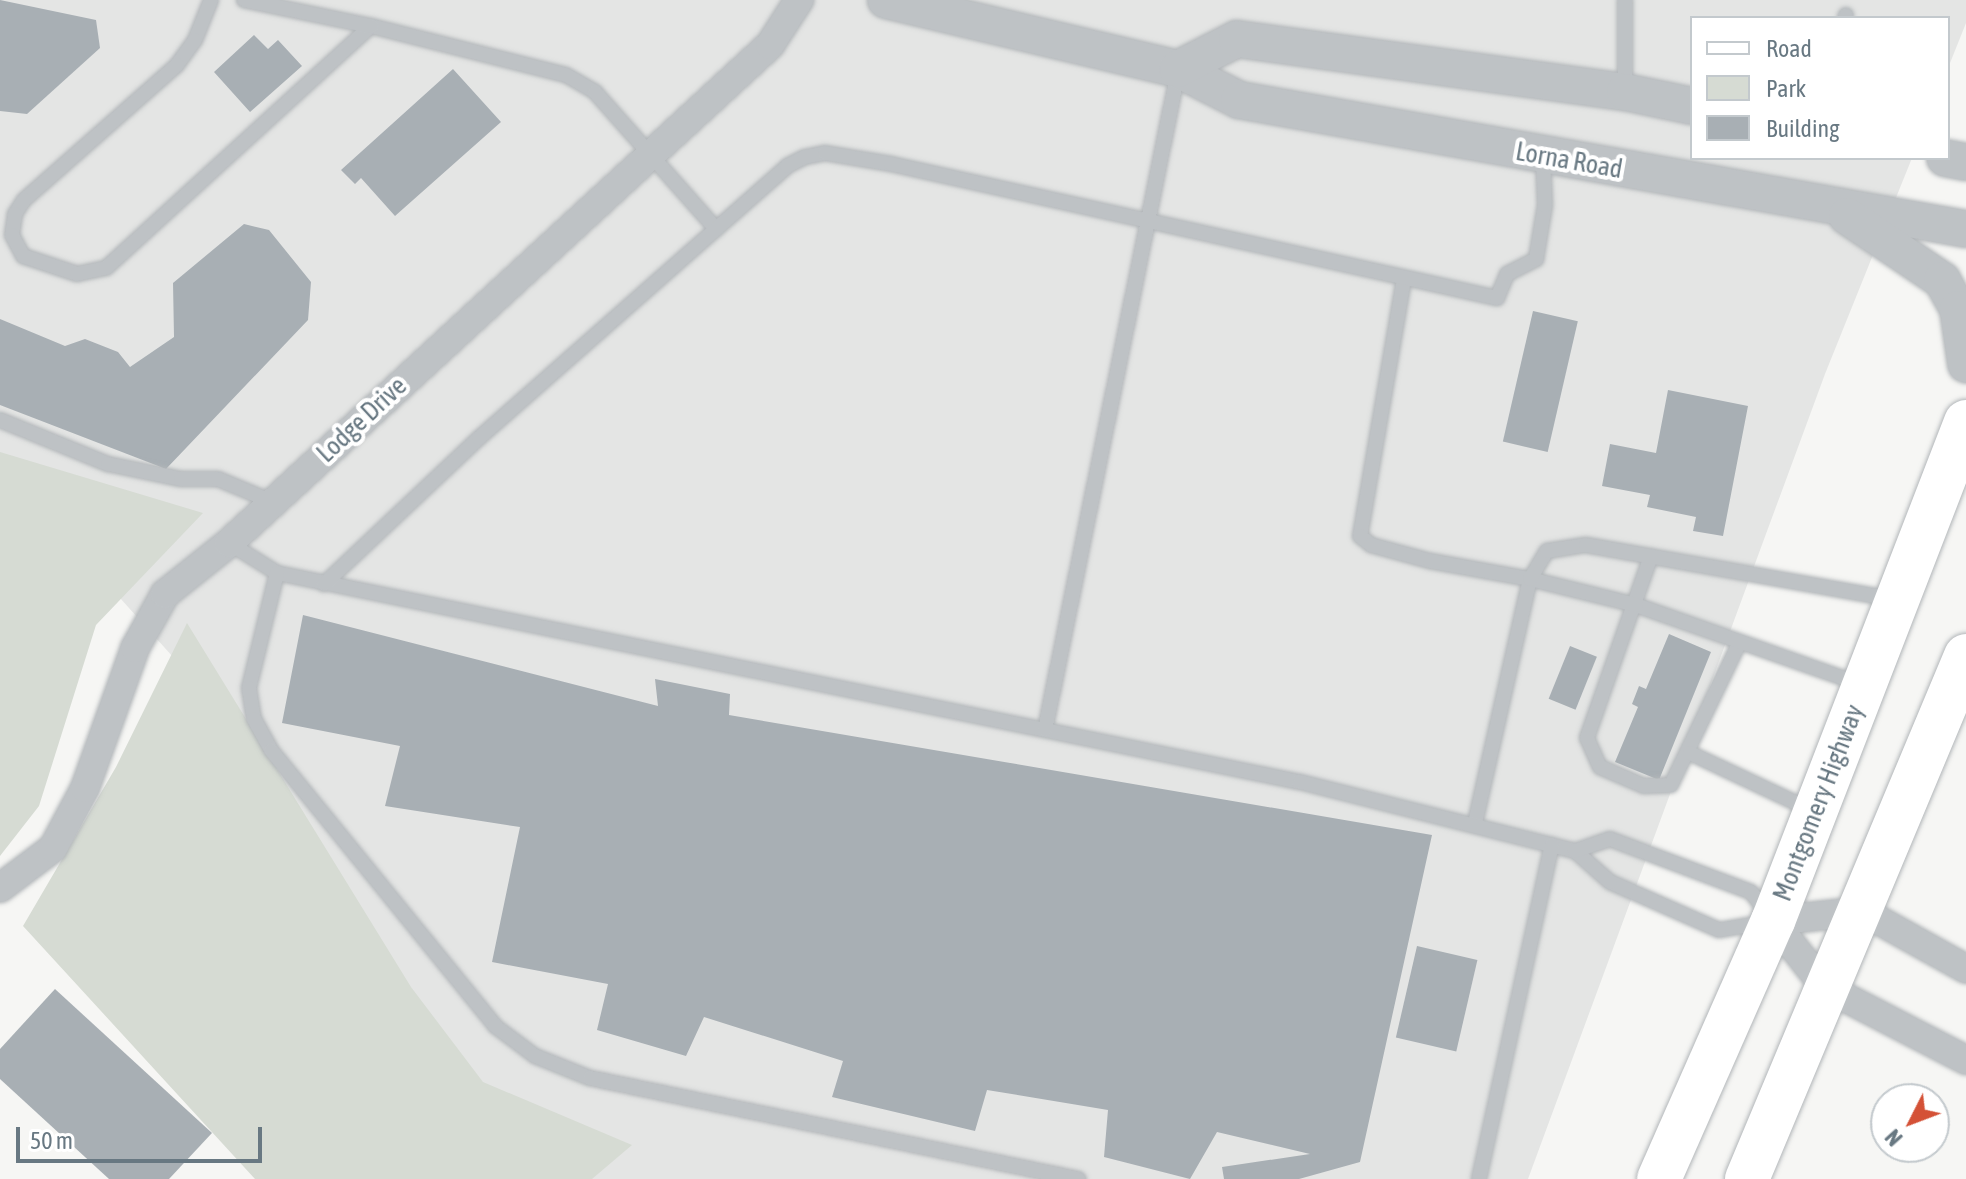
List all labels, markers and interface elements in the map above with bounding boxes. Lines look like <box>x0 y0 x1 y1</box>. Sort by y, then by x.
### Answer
legend <box>1690 16 1950 160</box>
text: Road <box>1766 35 1812 62</box>
text: Park <box>1766 75 1806 102</box>
text: Building <box>1766 115 1839 142</box>
street label: Lorna Road <box>1513 136 1625 186</box>
street label: Lodge Drive <box>311 371 413 469</box>
street label: Montgomery Highway <box>1767 700 1871 906</box>
north arrow <box>1870 1083 1950 1163</box>
scale bar <box>20 1111 266 1161</box>
text: N <box>1880 1124 1908 1151</box>
text: 50 m <box>30 1127 73 1154</box>

